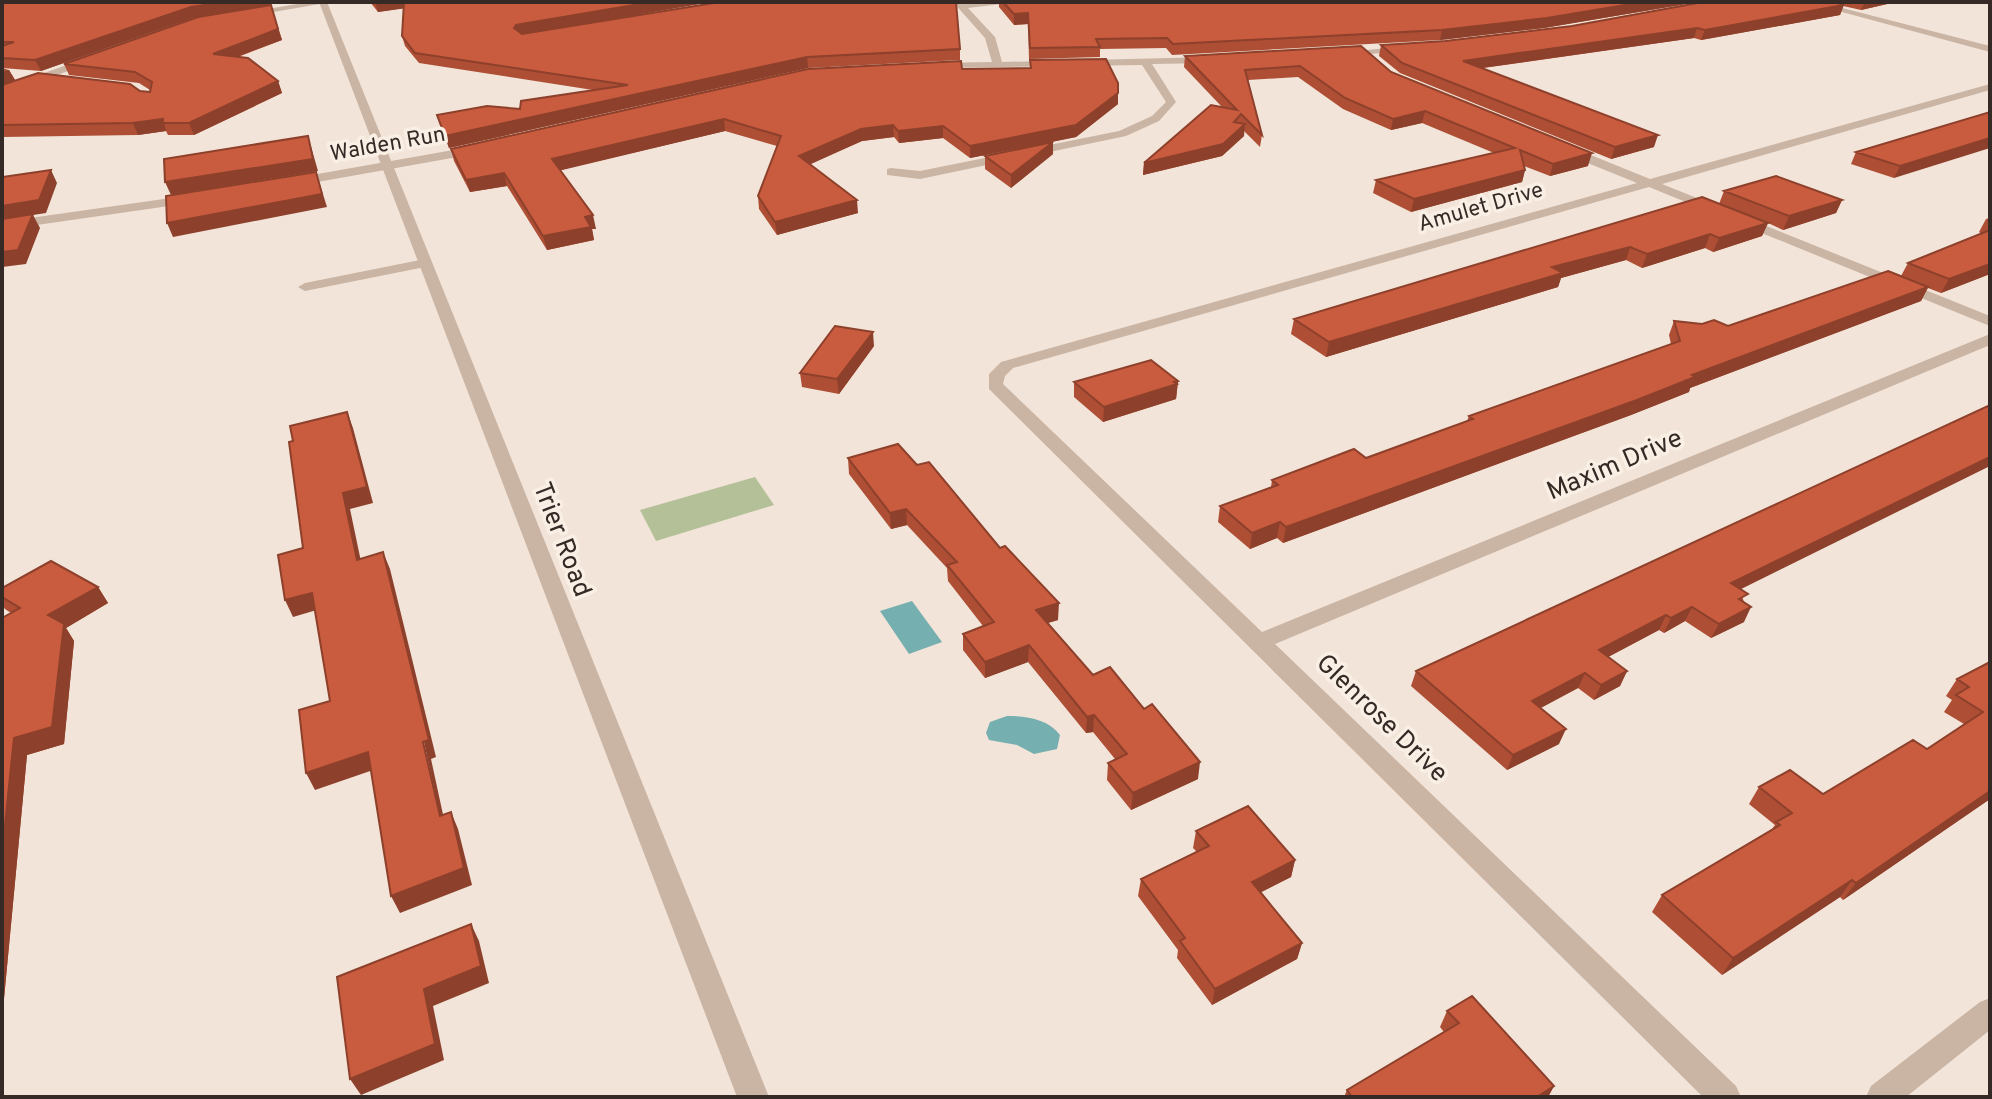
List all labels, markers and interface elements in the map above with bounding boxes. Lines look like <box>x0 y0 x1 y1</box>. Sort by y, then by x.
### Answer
street label: Walden Run <box>328 122 448 168</box>
street label: Amulet Drive <box>1415 177 1547 239</box>
street label: Maxim Drive <box>1542 423 1688 509</box>
street label: Trier Road <box>524 478 598 602</box>
street label: Glenrose Drive <box>1308 648 1454 790</box>

